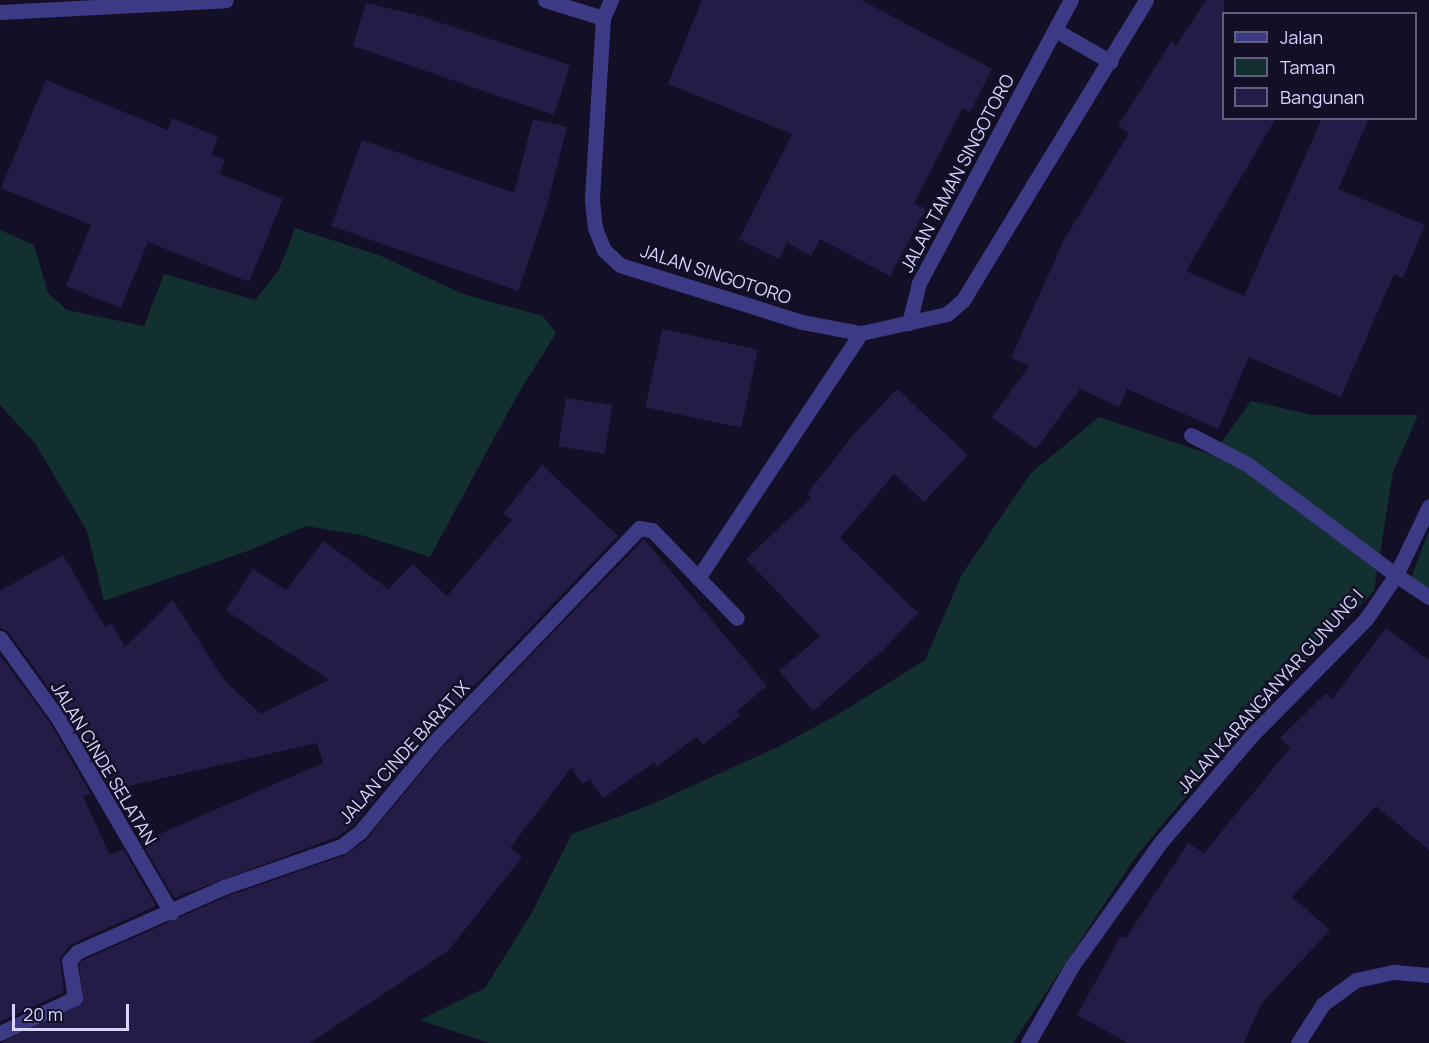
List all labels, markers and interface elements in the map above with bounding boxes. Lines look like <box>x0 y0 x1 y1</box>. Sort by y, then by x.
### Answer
legend <box>1222 12 1417 120</box>
text: Jalan <box>1280 25 1323 49</box>
text: Taman <box>1280 55 1335 79</box>
street label: JALAN TAMAN SINGOTORO <box>896 70 1018 276</box>
text: Bangunan <box>1280 85 1364 109</box>
street label: JALAN SINGOTORO <box>638 239 794 309</box>
street label: JALAN KARANGANYAR GUNUNG I <box>1173 584 1367 798</box>
street label: JALAN CINDE BARAT IX <box>334 676 474 828</box>
street label: JALAN CINDE SELATAN <box>47 678 161 848</box>
scale bar <box>15 992 132 1030</box>
text: 20 m <box>23 1002 63 1026</box>

